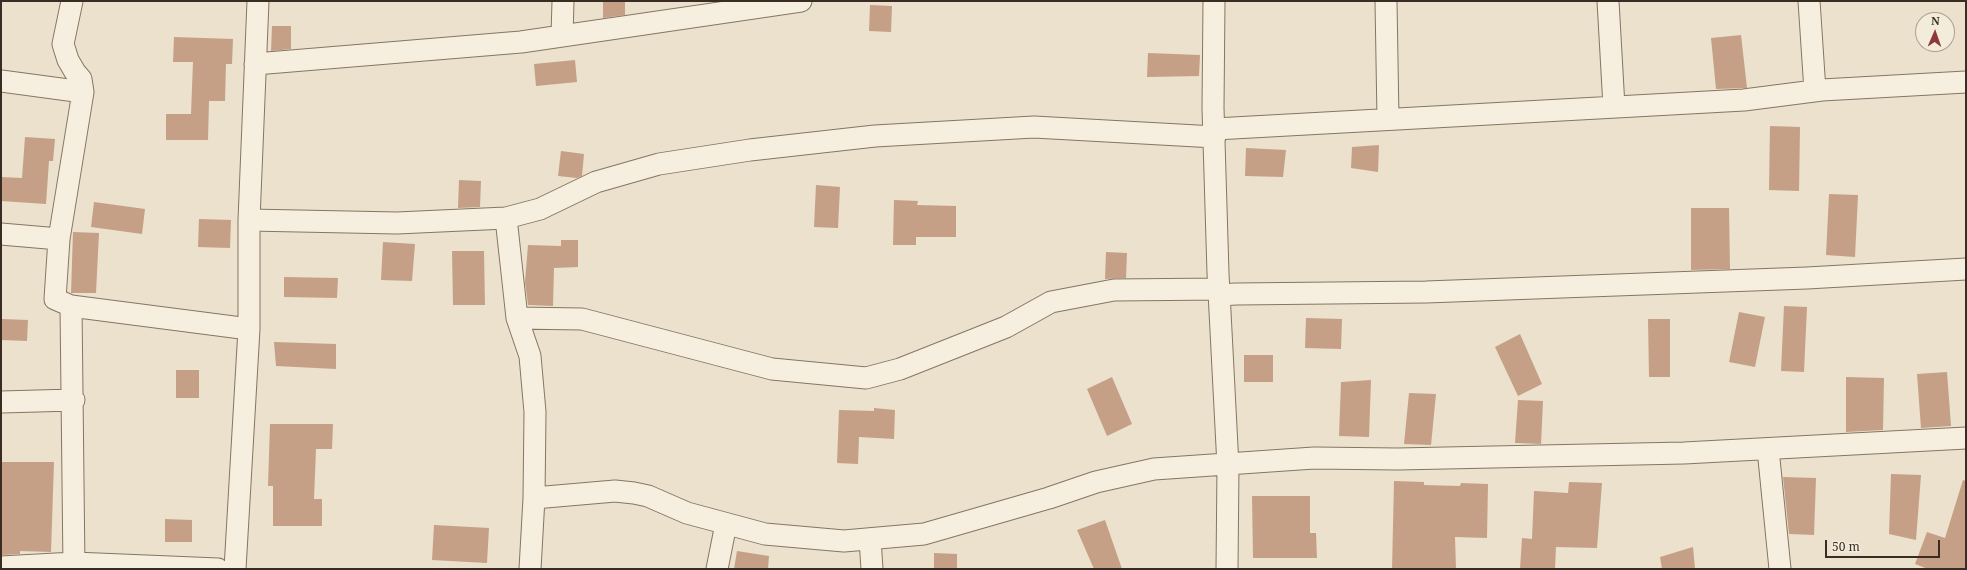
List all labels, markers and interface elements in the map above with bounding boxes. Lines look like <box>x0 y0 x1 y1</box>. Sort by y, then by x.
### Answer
north arrow <box>1915 12 1955 52</box>
text: N <box>1931 13 1940 28</box>
scale bar <box>1827 532 1942 558</box>
text: 50 m <box>1832 538 1860 555</box>

